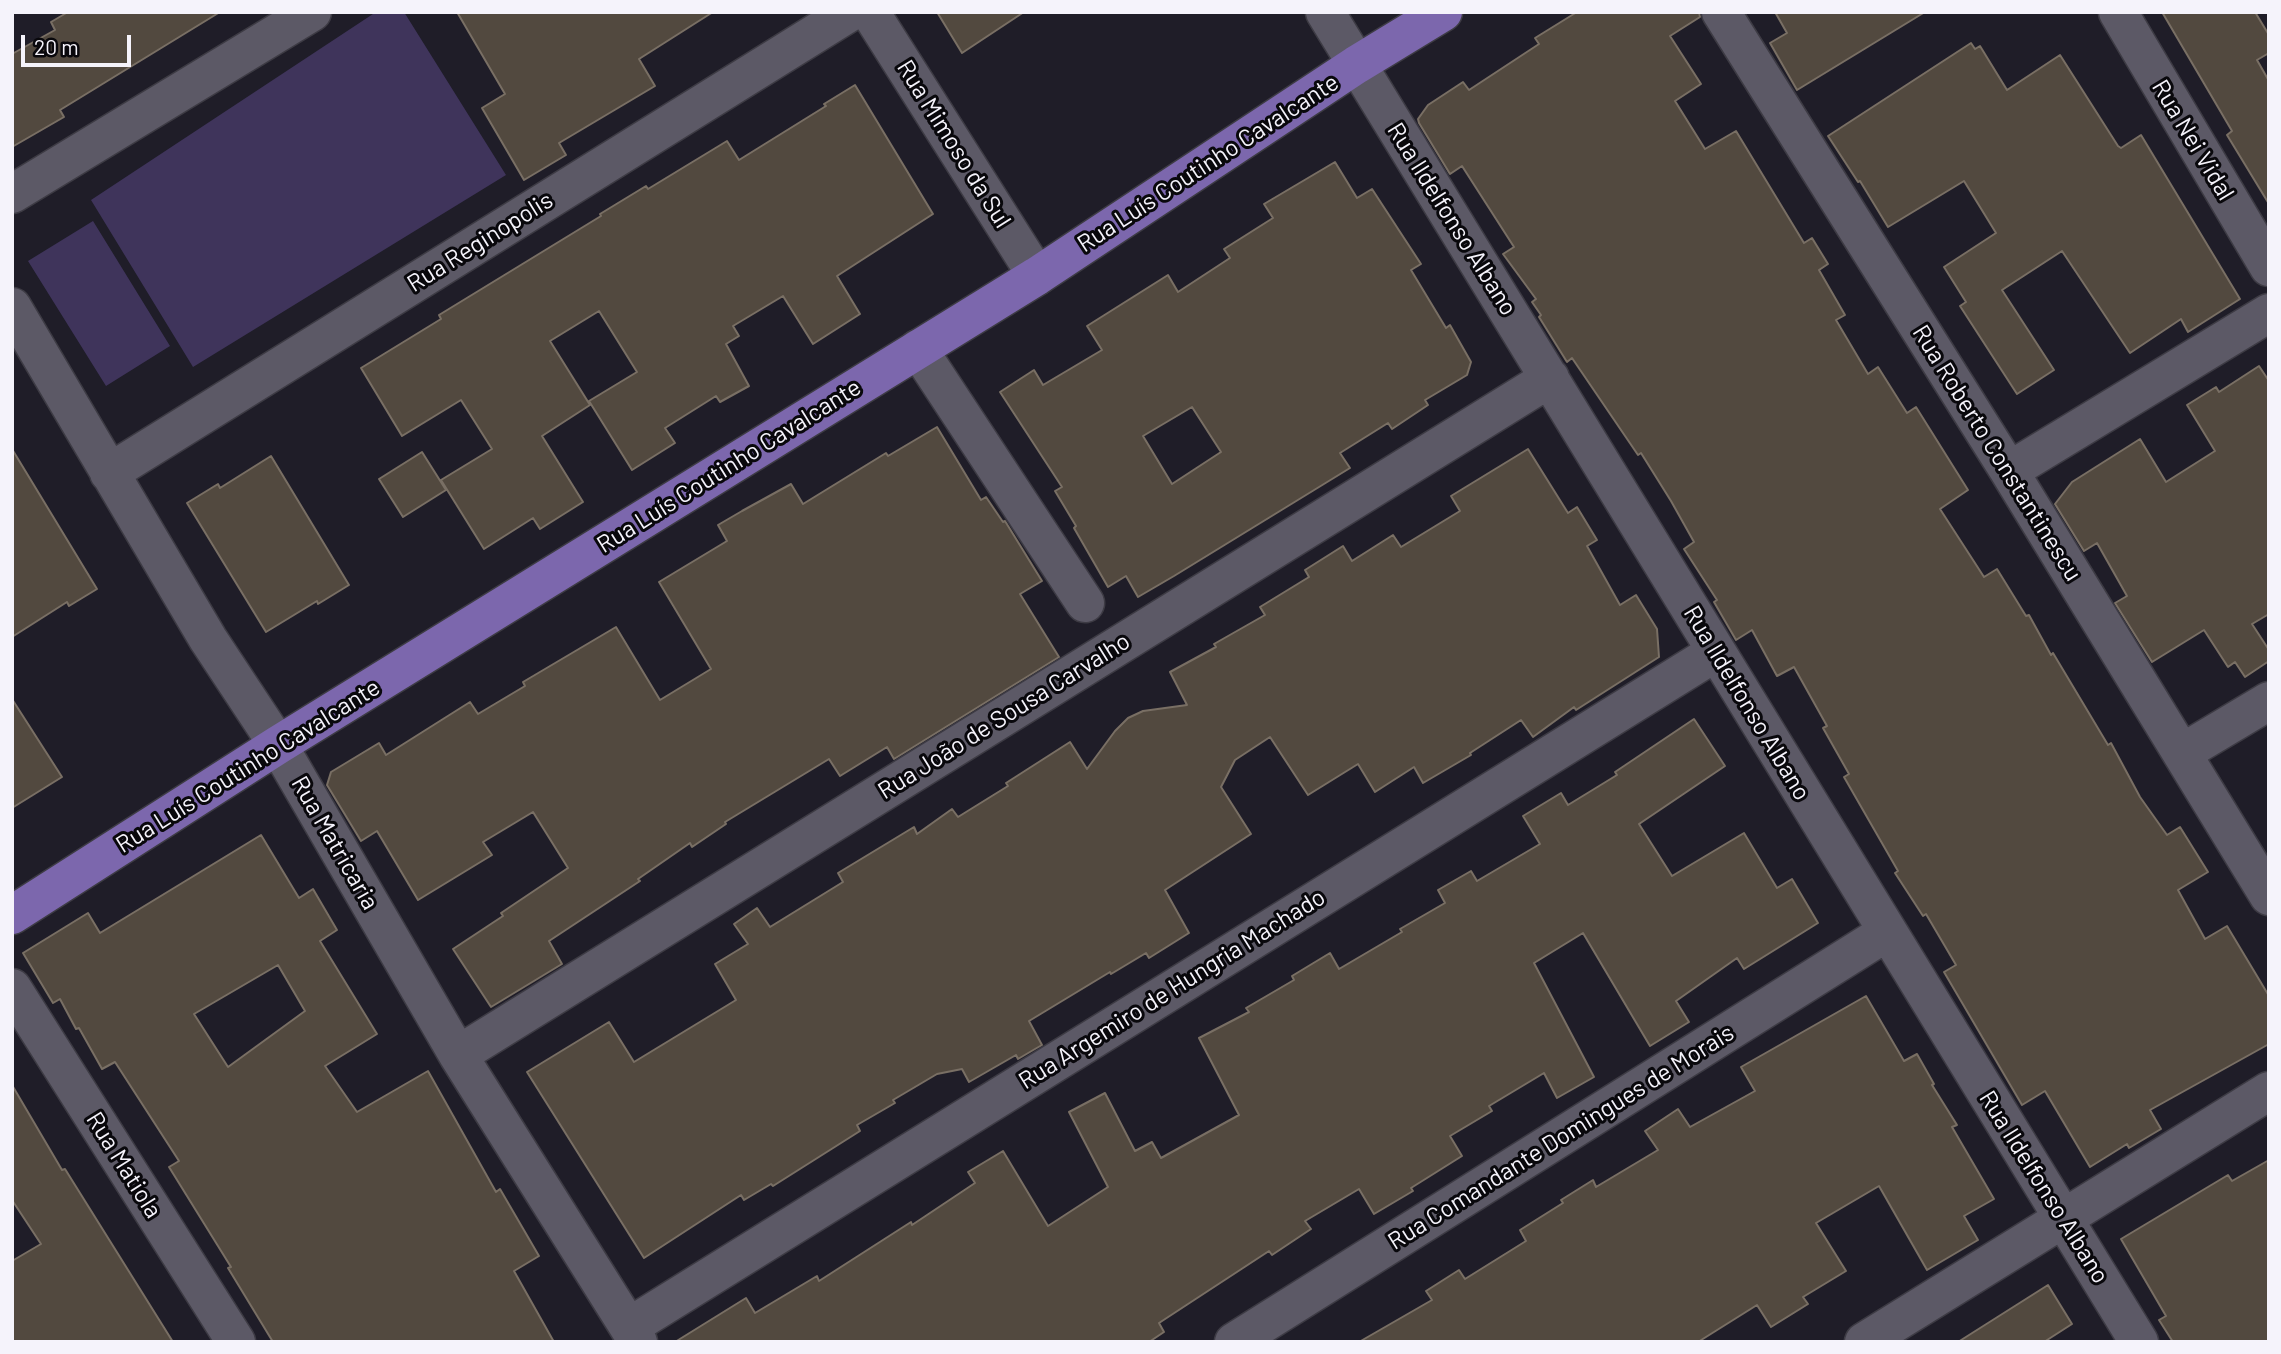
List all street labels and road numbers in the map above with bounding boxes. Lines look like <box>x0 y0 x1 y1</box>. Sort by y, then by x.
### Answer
street label: Rua Mimoso da Sul <box>891 55 1017 233</box>
street label: Rua Luís Coutinho Cavalcante <box>1072 68 1344 258</box>
street label: Rua Nei Vidal <box>2146 74 2240 206</box>
street label: Rua Ildelfonso Albano <box>1381 117 1523 321</box>
street label: Rua Reginopolis <box>402 186 558 298</box>
street label: Rua Roberto Constantinescu <box>1906 320 2088 586</box>
street label: Rua Luís Coutinho Cavalcante <box>592 373 866 559</box>
street label: Rua Ildelfonso Albano <box>1677 600 1817 806</box>
street label: Rua João de Sousa Carvalho <box>873 627 1135 805</box>
street label: Rua Luís Coutinho Cavalcante <box>111 673 385 859</box>
street label: Rua Matricaria <box>285 771 385 915</box>
street label: Rua Argemiro de Hungria Machado <box>1013 882 1331 1096</box>
street label: Rua Comandante Domingues de Morais <box>1383 1018 1739 1256</box>
street label: Rua Ildelfonso Albano <box>1973 1085 2115 1289</box>
street label: Rua Matiola <box>80 1107 168 1223</box>

